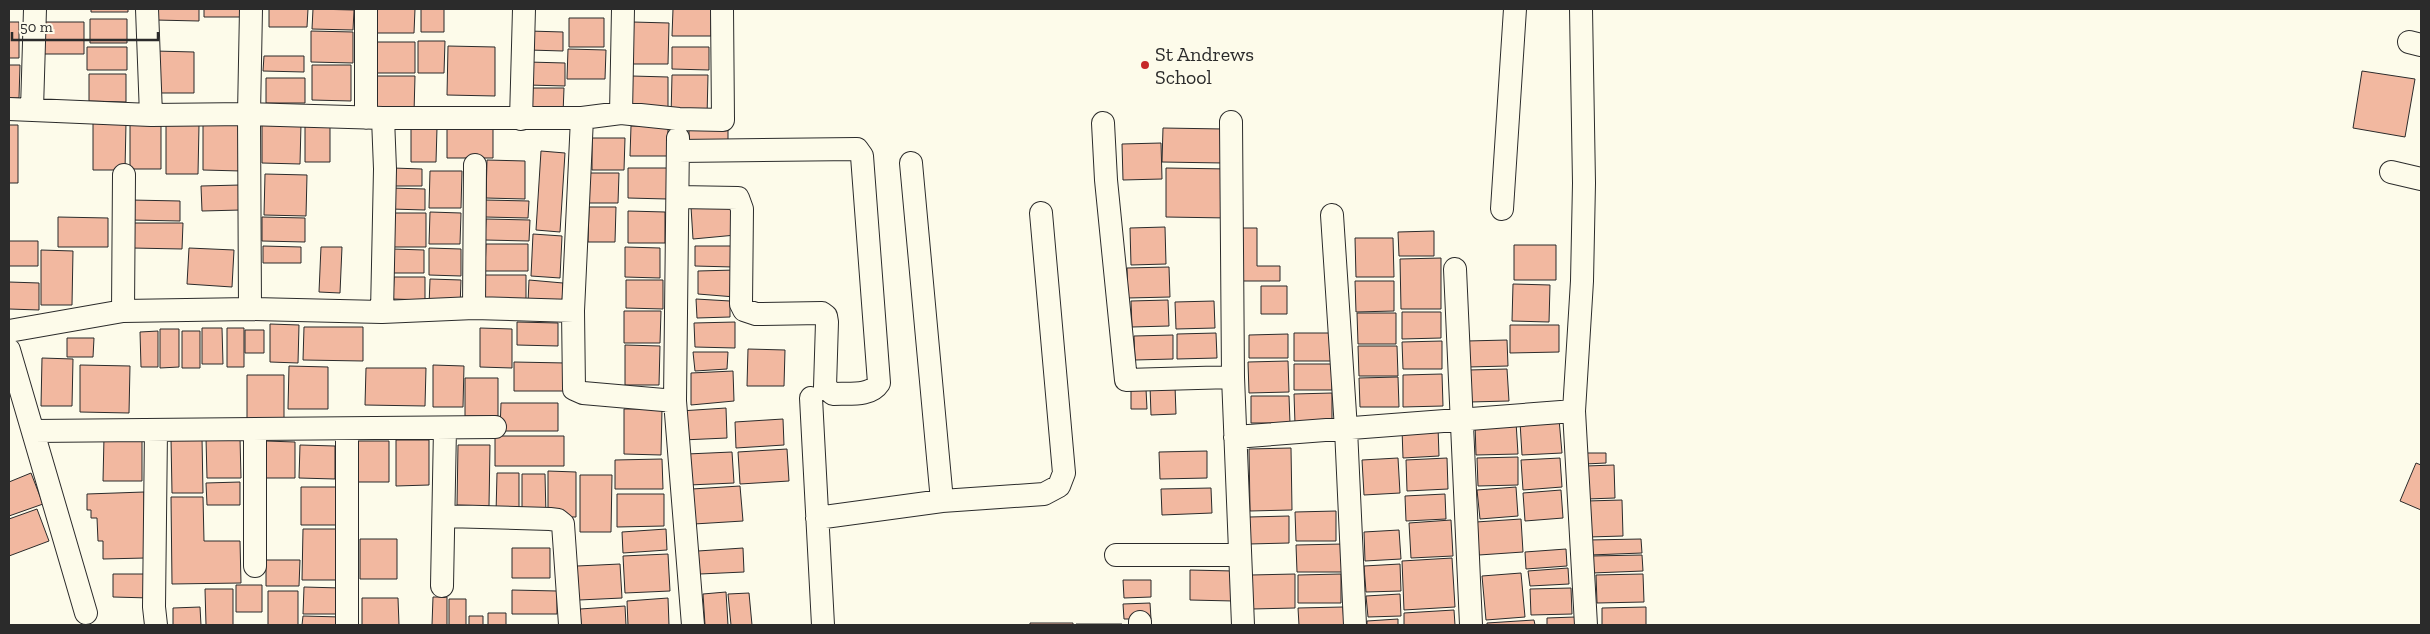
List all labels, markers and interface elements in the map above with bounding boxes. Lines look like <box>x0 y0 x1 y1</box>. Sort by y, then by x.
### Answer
scale bar <box>12 10 159 42</box>
text: 50 m <box>20 18 53 36</box>
place label: St Andrews School <box>1155 42 1254 89</box>
marker: St Andrews School <box>1139 59 1151 71</box>

